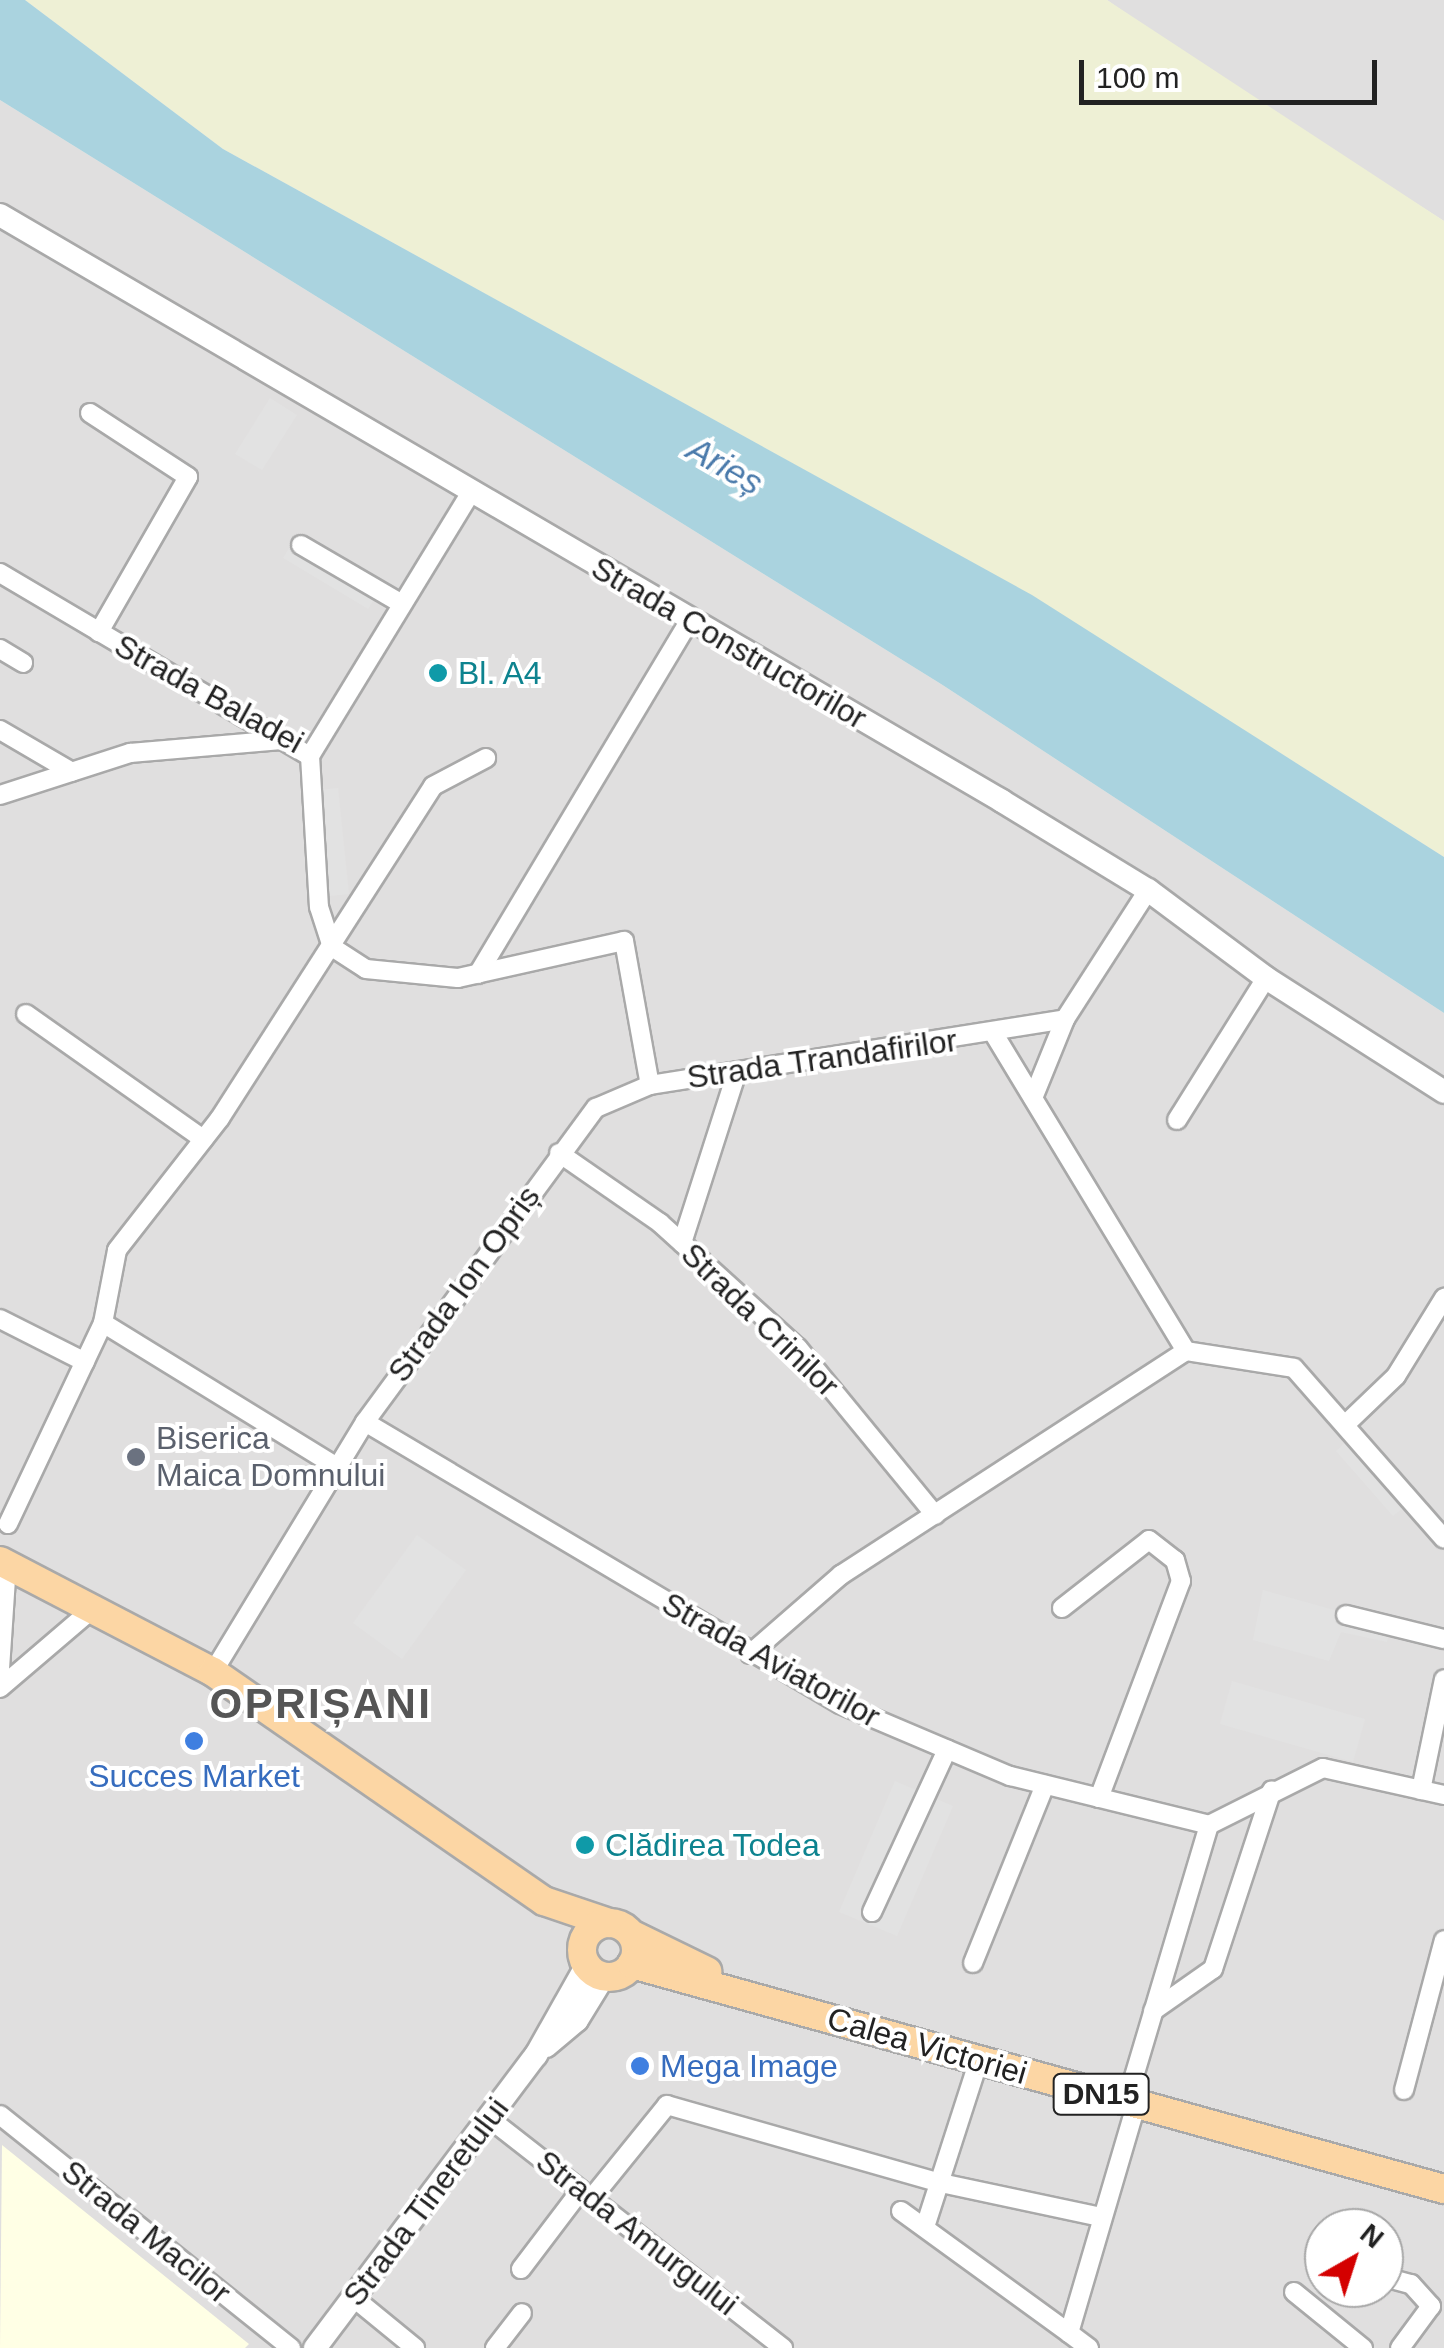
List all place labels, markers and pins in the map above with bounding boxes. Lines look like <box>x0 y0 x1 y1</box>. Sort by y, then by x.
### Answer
place label: Bl. A4 <box>458 654 543 692</box>
marker: Bl. A4 <box>427 662 449 684</box>
place label: Biserica Maica Domnului <box>156 1420 385 1495</box>
marker: Biserica Maica Domnului <box>125 1446 147 1468</box>
marker: Succes Market <box>183 1730 205 1752</box>
place label: Succes Market <box>88 1757 300 1795</box>
place label: Clădirea Todea <box>605 1826 820 1864</box>
marker: Clădirea Todea <box>574 1834 596 1856</box>
place label: Mega Image <box>660 2047 838 2085</box>
marker: Mega Image <box>629 2055 651 2077</box>

